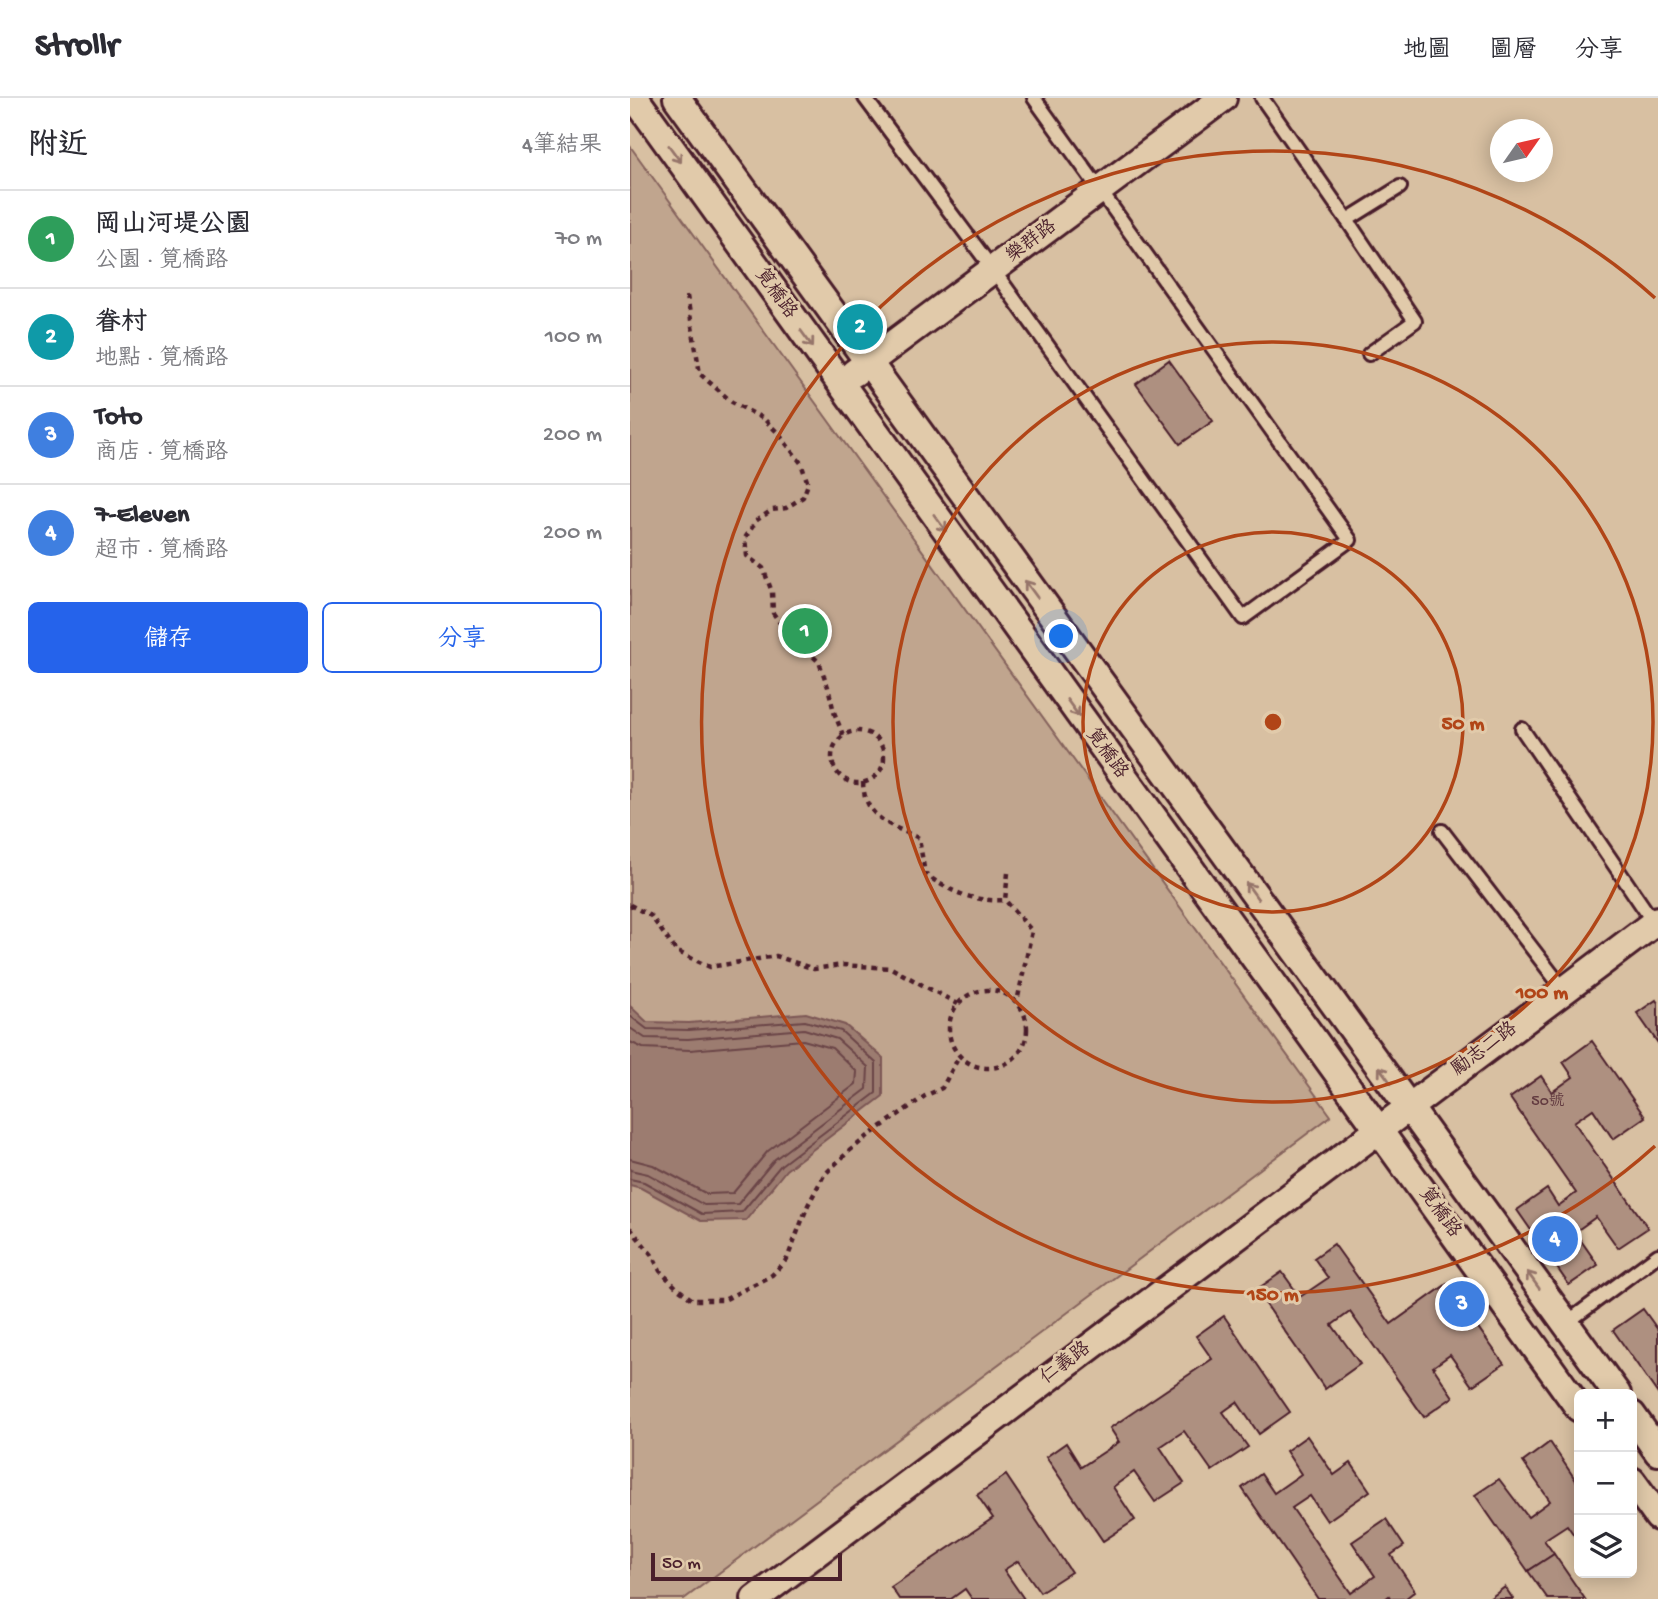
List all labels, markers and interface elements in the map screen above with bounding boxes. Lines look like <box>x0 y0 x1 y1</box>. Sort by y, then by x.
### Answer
text: Strollr <box>35 29 119 67</box>
text: 地圖 <box>1403 37 1451 66</box>
text: 圖層 <box>1489 37 1537 66</box>
text: 分享 <box>1575 37 1623 66</box>
north arrow <box>1490 119 1553 182</box>
text: 附近 <box>28 130 88 165</box>
text: 4筆結果 <box>522 133 602 160</box>
one-way arrow <box>668 144 682 163</box>
text: 岡山河堤公園 <box>95 211 251 242</box>
street label: 樂群路 <box>1002 215 1062 268</box>
text: 1 <box>46 226 56 253</box>
text: 70 m <box>555 226 602 253</box>
text: 公園 · 筧橋路 <box>95 248 228 275</box>
street label: 筧橋路 <box>749 264 802 324</box>
pin: 2 <box>837 301 883 353</box>
text: 眷村 <box>95 309 147 340</box>
text: 2 <box>45 324 57 351</box>
text: 100 m <box>545 324 602 351</box>
one-way arrow <box>800 329 814 348</box>
text: 地點 · 筧橋路 <box>95 346 228 373</box>
text: Toto <box>95 403 143 434</box>
text: 3 <box>45 422 57 449</box>
text: 200 m <box>543 422 602 449</box>
text: 商店 · 筧橋路 <box>95 440 228 467</box>
text: 7-Eleven <box>95 501 189 532</box>
one-way arrow <box>933 513 947 532</box>
text: 4 <box>46 520 56 547</box>
text: 200 m <box>543 520 602 547</box>
text: 超市 · 筧橋路 <box>95 538 228 565</box>
one-way arrow <box>1024 580 1039 598</box>
button: 儲存 <box>28 602 308 673</box>
button: 分享 <box>322 602 602 673</box>
pin: 1 <box>782 605 828 657</box>
your location <box>1044 619 1078 653</box>
one-way arrow <box>1066 698 1080 717</box>
centre of rings <box>1261 710 1285 734</box>
text: 50 m <box>1442 713 1485 738</box>
street label: 筧橋路 <box>1080 724 1133 784</box>
one-way arrow <box>1244 883 1259 901</box>
text: 100 m <box>1515 982 1568 1007</box>
street label: 勵志二路 <box>1447 1017 1522 1082</box>
one-way arrow <box>1378 1067 1393 1085</box>
house number: 50號 <box>1531 1092 1565 1112</box>
street label: 筧橋路 <box>1413 1183 1466 1243</box>
pin: 4 <box>1532 1213 1578 1265</box>
one-way arrow <box>1526 1271 1540 1290</box>
pin: 3 <box>1439 1278 1485 1330</box>
text: 150 m <box>1246 1284 1299 1309</box>
street label: 仁義路 <box>1036 1337 1096 1390</box>
map controls <box>1574 1389 1637 1578</box>
button: + <box>1574 1389 1637 1452</box>
button: − <box>1574 1452 1637 1515</box>
button: layers <box>1574 1515 1637 1578</box>
scale bar <box>651 1550 842 1582</box>
text: 50 m <box>662 1553 701 1576</box>

